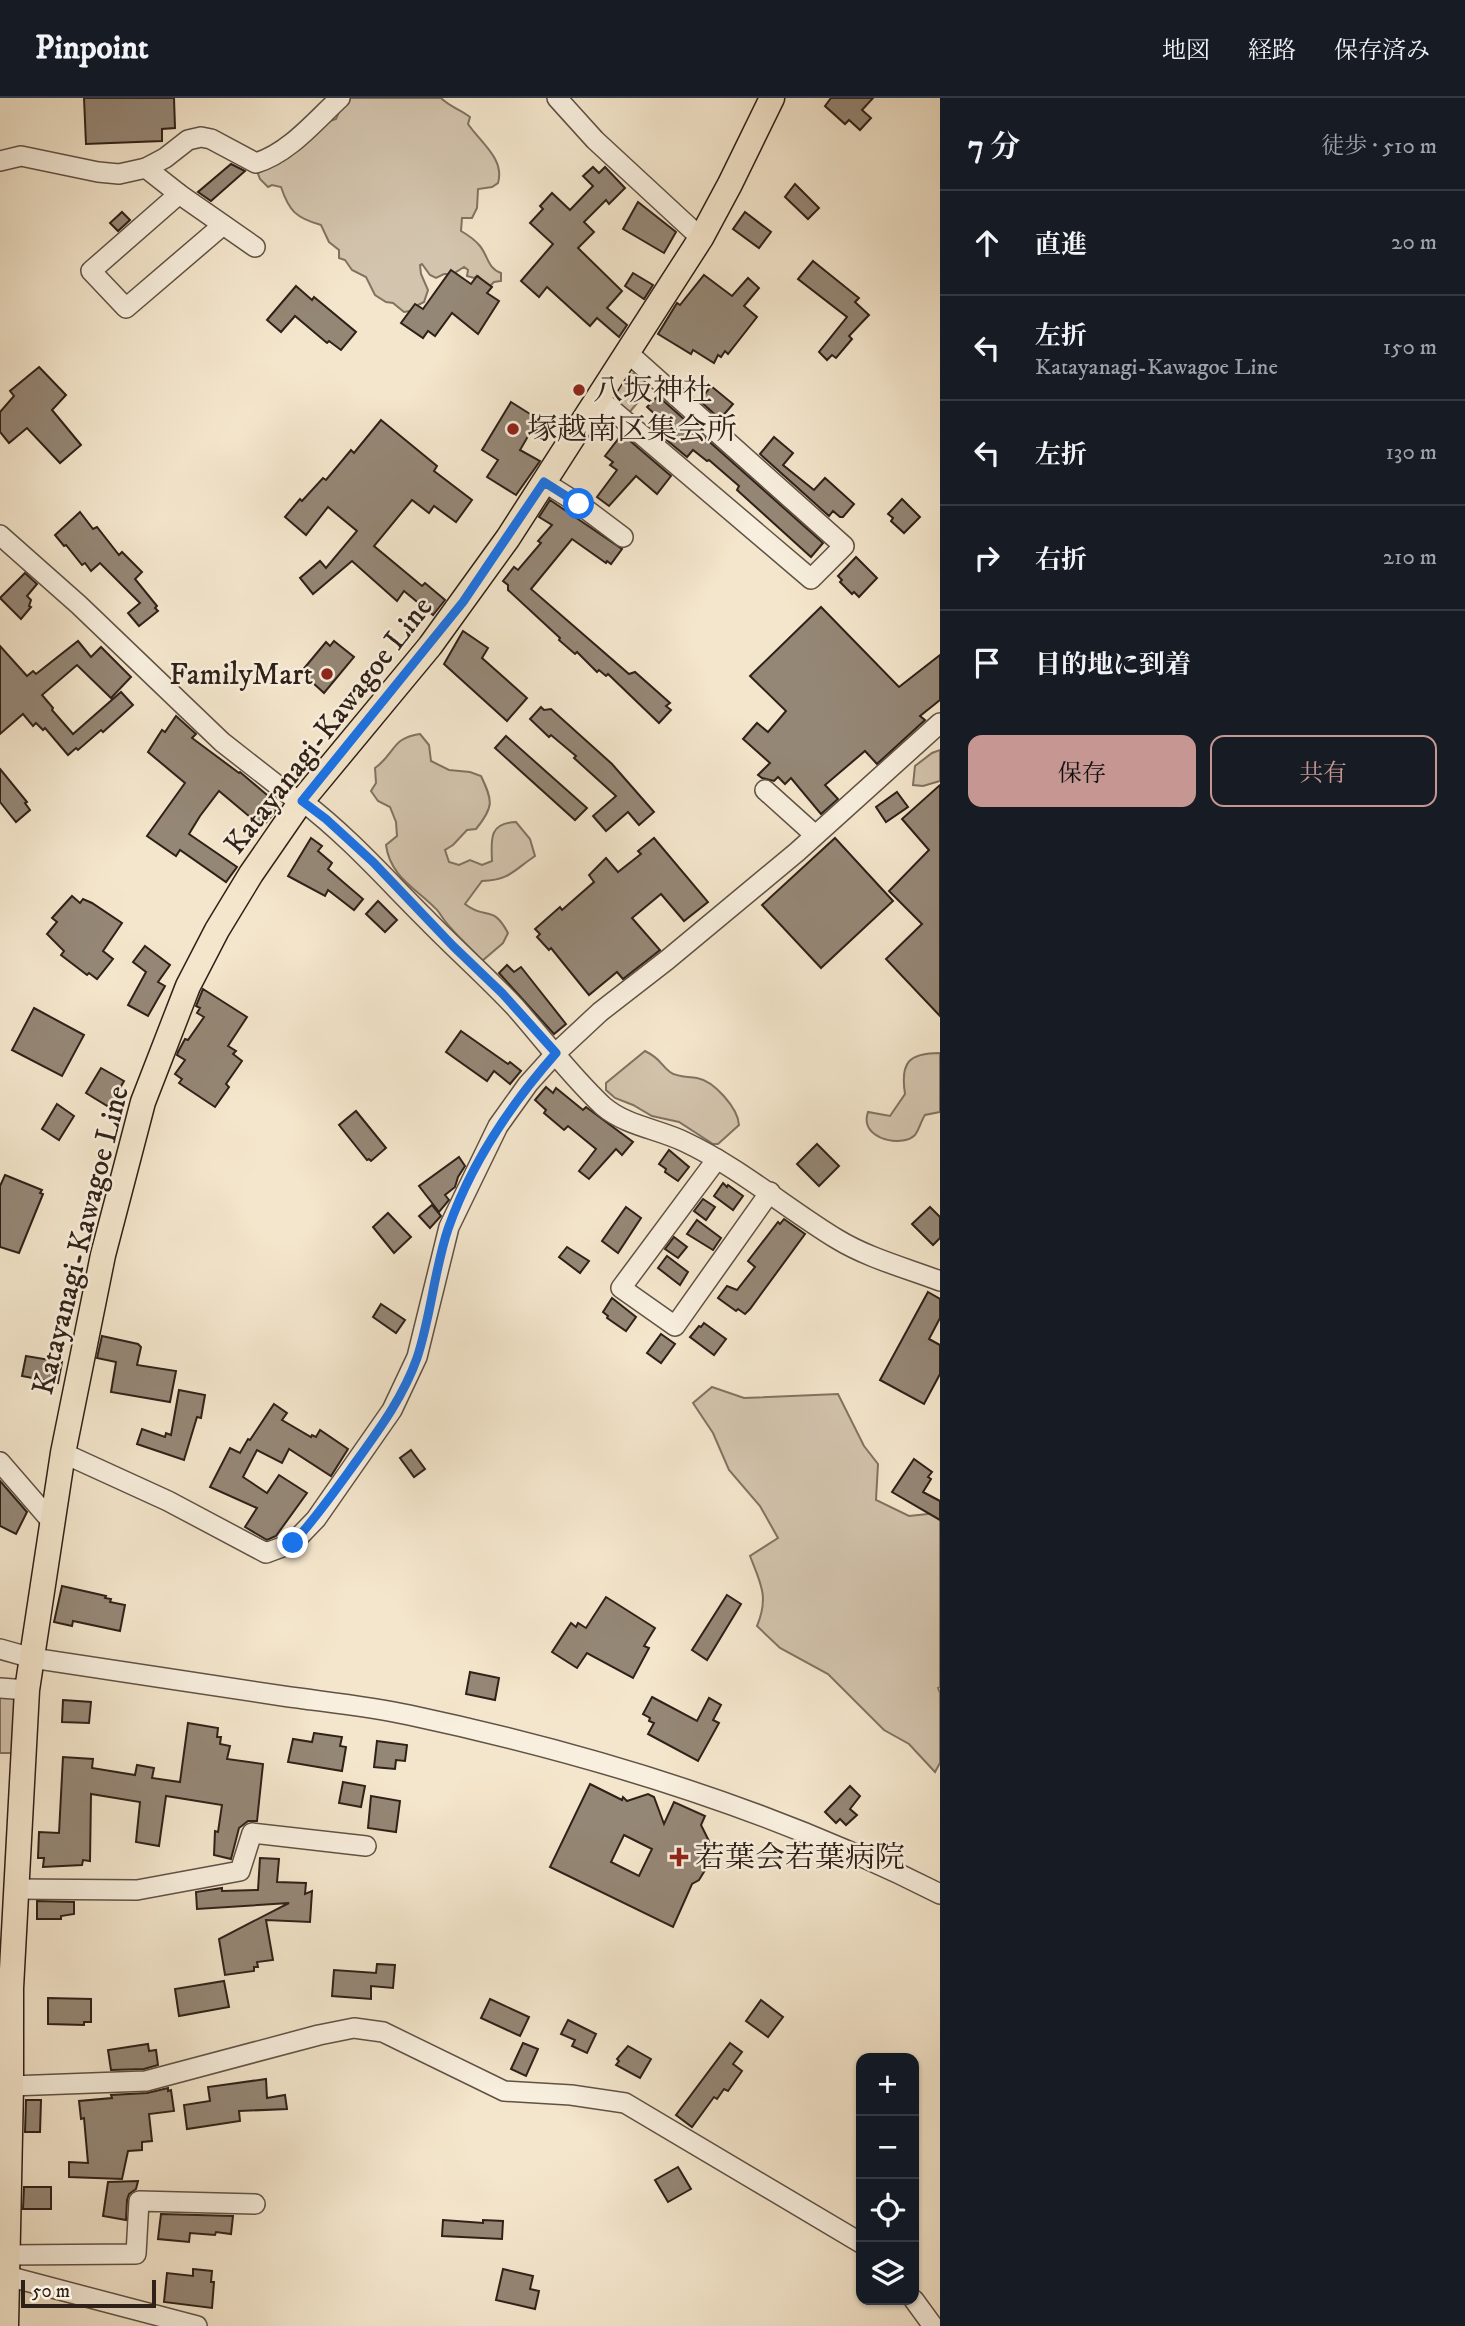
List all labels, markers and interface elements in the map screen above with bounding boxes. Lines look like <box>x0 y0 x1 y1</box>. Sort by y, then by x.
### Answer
text: Pinpoint <box>35 28 149 69</box>
text: 地図 <box>1162 36 1210 66</box>
text: 経路 <box>1248 36 1296 66</box>
text: 保存済み <box>1334 36 1430 66</box>
text: 7 分 <box>968 129 1020 166</box>
text: 徒歩 · 510 m <box>1321 132 1437 161</box>
icon: ahead <box>968 224 1006 262</box>
text: 20 m <box>1391 228 1437 257</box>
text: 直進 <box>1035 229 1087 262</box>
text: 左折 <box>1035 320 1087 353</box>
icon: left <box>968 329 1006 367</box>
text: 150 m <box>1383 333 1437 362</box>
text: Katayanagi-Kawagoe Line <box>1035 353 1278 382</box>
place label: 八坂神社 <box>593 373 713 410</box>
marker: 八坂神社 <box>571 382 587 398</box>
place label: 塚越南区集会所 <box>527 412 737 449</box>
marker: 塚越南区集会所 <box>505 421 521 437</box>
icon: left <box>968 434 1006 472</box>
text: 130 m <box>1385 438 1437 467</box>
text: 左折 <box>1035 439 1087 472</box>
route start <box>563 488 594 519</box>
icon: right <box>968 539 1006 577</box>
text: 210 m <box>1383 543 1437 572</box>
text: 右折 <box>1035 544 1087 577</box>
street label: Katayanagi-Kawagoe Line <box>217 590 441 862</box>
icon: arrive <box>968 644 1006 682</box>
text: 目的地に到着 <box>1035 649 1191 682</box>
place label: FamilyMart <box>169 657 313 694</box>
marker: FamilyMart <box>319 666 335 682</box>
button: 保存 <box>968 735 1196 807</box>
button: 共有 <box>1210 735 1437 807</box>
street label: Katayanagi-Kawagoe Line <box>25 1082 138 1399</box>
route end <box>277 1527 308 1558</box>
place label: 若葉会若葉病院 <box>695 1840 905 1877</box>
marker: 若葉会若葉病院 <box>669 1847 689 1867</box>
map controls <box>856 2053 919 2305</box>
button: + <box>856 2053 919 2116</box>
button: − <box>856 2116 919 2179</box>
button: locate <box>856 2179 919 2242</box>
button: layers <box>856 2242 919 2305</box>
scale bar <box>21 2277 156 2309</box>
text: 50 m <box>32 2280 70 2303</box>

